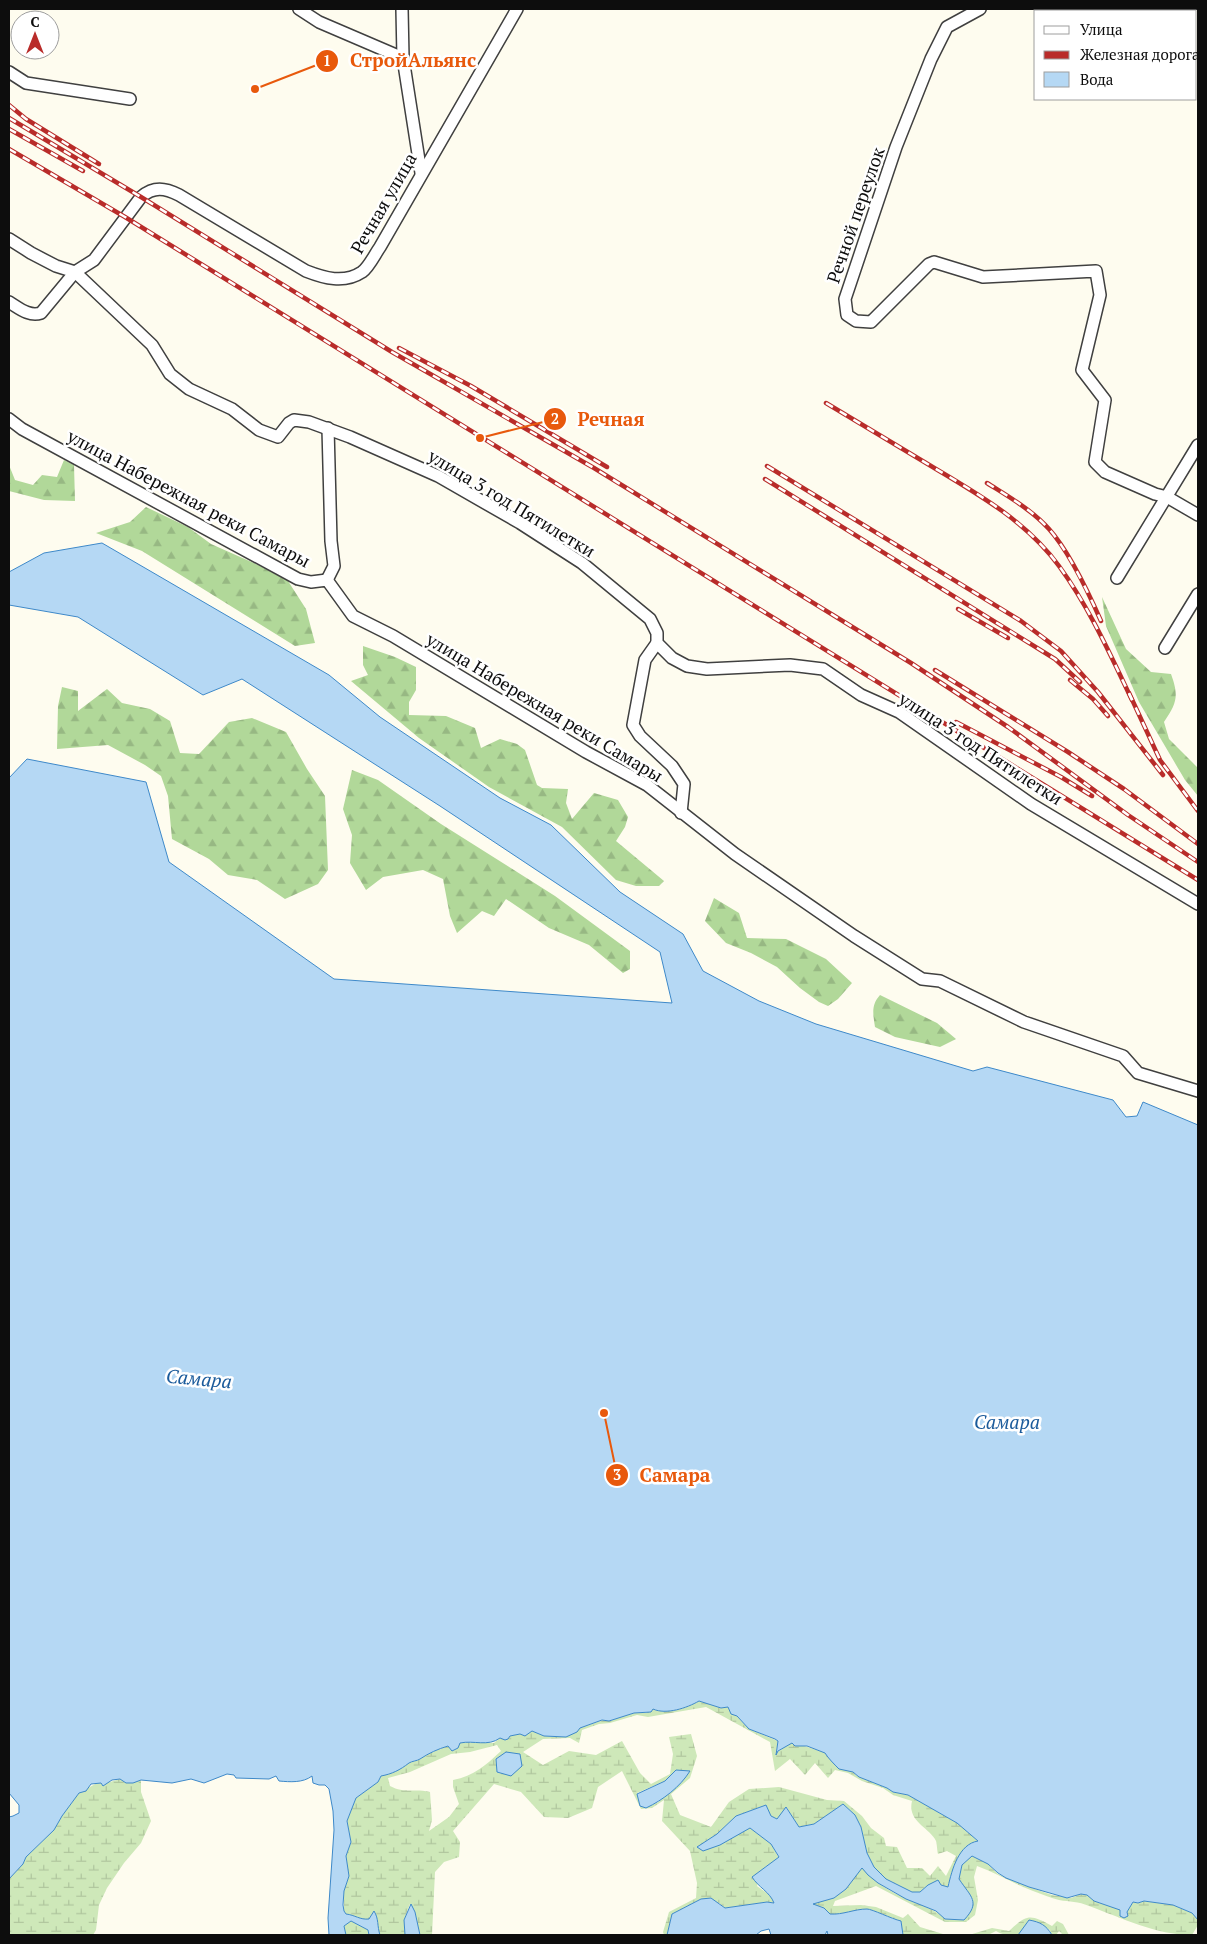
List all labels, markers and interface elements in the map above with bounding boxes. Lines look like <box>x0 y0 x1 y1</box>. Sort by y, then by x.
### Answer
north arrow <box>10 10 60 60</box>
legend <box>1034 10 1197 100</box>
text: С <box>30 12 40 31</box>
text: Улица <box>1080 19 1123 39</box>
callout: СтройАльянс <box>315 44 486 78</box>
text: Железная дорога <box>1080 44 1200 64</box>
text: СтройАльянс <box>350 47 476 72</box>
text: 1 <box>323 50 331 70</box>
text: Вода <box>1080 69 1114 89</box>
street label: Речной переулок <box>820 144 890 286</box>
street label: Речная улица <box>344 148 422 258</box>
callout: Речная <box>543 402 655 436</box>
text: Речная <box>577 406 645 431</box>
text: 2 <box>551 408 559 428</box>
street label: улица Набережная реки Самары <box>62 423 315 572</box>
street label: улица 3 год Пятилетки <box>423 443 600 562</box>
street label: улица Набережная реки Самары <box>421 626 668 787</box>
street label: улица 3 год Пятилетки <box>894 685 1068 810</box>
water label: Самара <box>165 1363 233 1393</box>
water label: Самара <box>974 1409 1040 1434</box>
callout: Самара <box>604 1458 720 1492</box>
text: Самара <box>640 1462 711 1487</box>
text: 3 <box>613 1464 621 1484</box>

